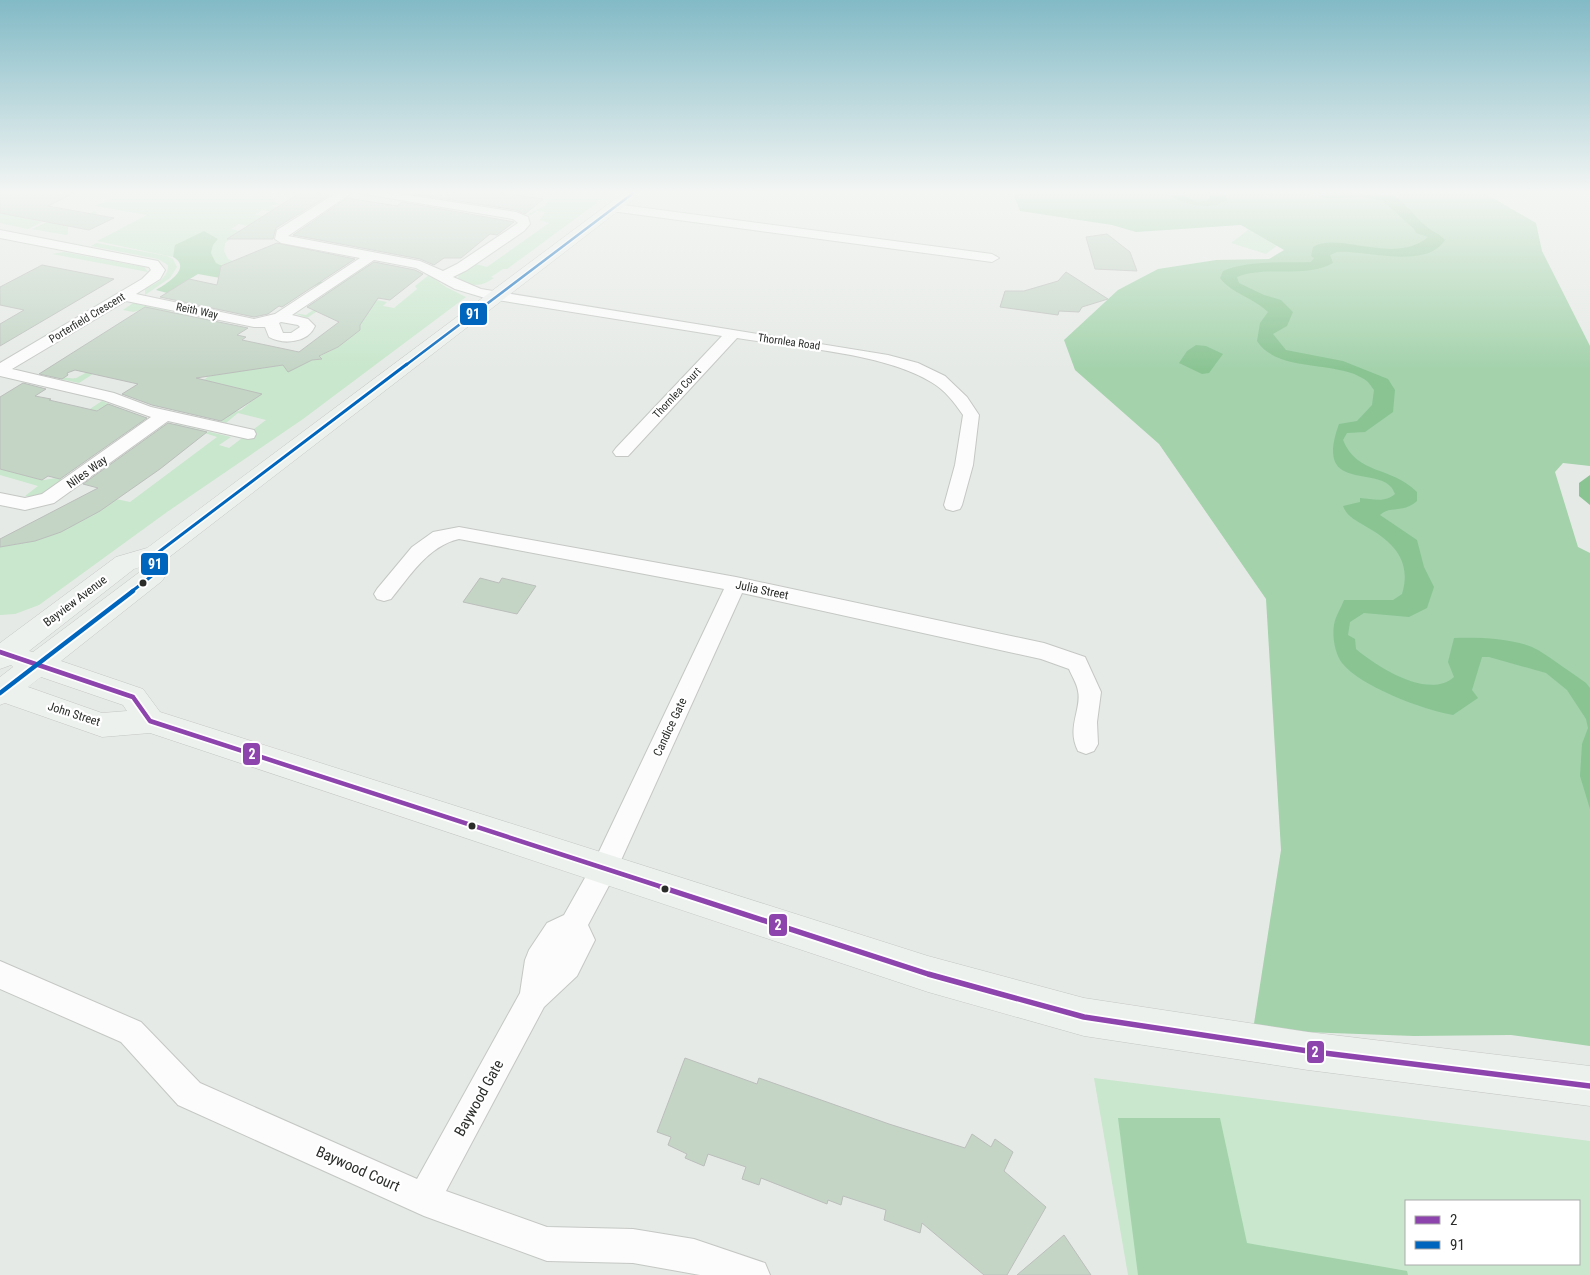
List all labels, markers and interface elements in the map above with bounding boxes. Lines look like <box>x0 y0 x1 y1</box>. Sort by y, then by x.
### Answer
street label: Porterfield Crescent <box>47 290 127 346</box>
street label: Reith Way <box>175 300 220 322</box>
line badge: 91 <box>459 302 488 326</box>
text: 91 <box>466 306 480 322</box>
street label: Thornlea Road <box>757 331 821 353</box>
street label: Thornlea Court <box>650 365 704 421</box>
street label: Niles Way <box>64 453 110 491</box>
line badge: 91 <box>140 552 169 576</box>
text: 91 <box>148 556 162 572</box>
street label: Bayview Avenue <box>41 572 110 629</box>
unlabelled marker <box>138 578 148 588</box>
street label: Julia Street <box>734 578 790 603</box>
street label: Candice Gate <box>650 695 690 759</box>
street label: John Street <box>46 699 102 729</box>
line badge: 2 <box>242 742 261 766</box>
text: 2 <box>248 746 256 762</box>
unlabelled marker <box>467 821 477 831</box>
unlabelled marker <box>660 884 670 894</box>
line badge: 2 <box>768 913 788 937</box>
text: 2 <box>774 917 782 933</box>
line badge: 2 <box>1306 1040 1325 1064</box>
text: 2 <box>1311 1044 1319 1060</box>
street label: Baywood Gate <box>451 1057 507 1139</box>
street label: Baywood Court <box>313 1143 403 1195</box>
legend <box>1405 1200 1580 1265</box>
text: 2 <box>1450 1211 1457 1229</box>
text: 91 <box>1450 1236 1465 1254</box>

